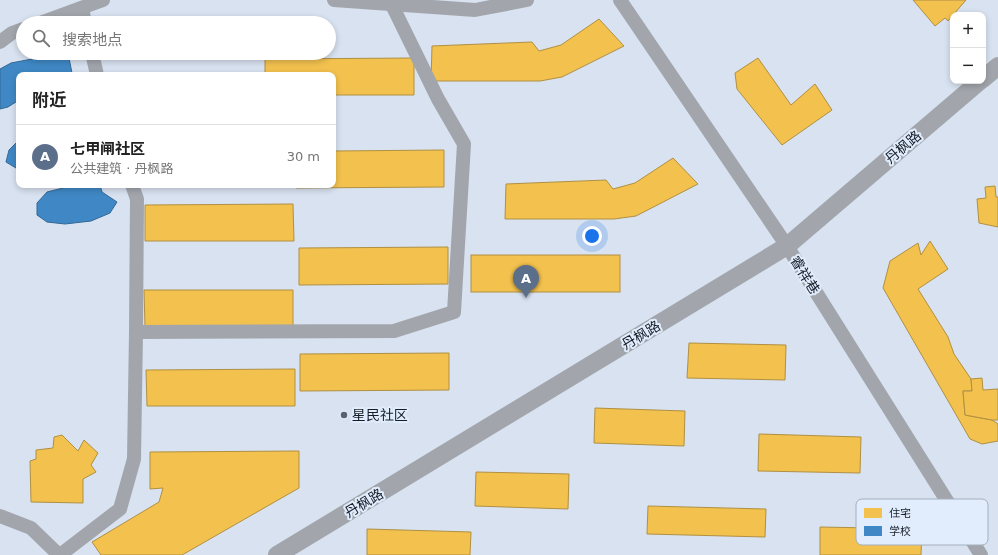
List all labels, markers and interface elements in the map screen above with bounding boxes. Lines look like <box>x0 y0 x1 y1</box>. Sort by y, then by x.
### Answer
map controls <box>950 12 986 84</box>
button: + <box>950 12 986 48</box>
search box <box>16 16 336 60</box>
icon: search <box>30 27 52 49</box>
text: 搜索地点 <box>62 31 122 49</box>
button: − <box>950 48 986 84</box>
text: 附近 <box>32 90 66 110</box>
street label: 丹枫路 <box>882 127 924 167</box>
text: 七甲闸社区 <box>70 140 145 158</box>
text: A <box>40 149 50 164</box>
text: 30 m <box>287 149 320 164</box>
text: 公共建筑 · 丹枫路 <box>70 161 173 176</box>
your location <box>582 226 602 246</box>
street label: 睿祥巷 <box>787 253 823 297</box>
pin: A <box>513 265 539 298</box>
street label: 丹枫路 <box>619 317 663 353</box>
place label: 星民社区 <box>352 407 408 423</box>
marker: 星民社区 <box>339 410 349 420</box>
street label: 丹枫路 <box>342 485 386 521</box>
legend <box>856 499 988 545</box>
text: 住宅 <box>889 507 911 520</box>
text: 学校 <box>889 525 911 538</box>

